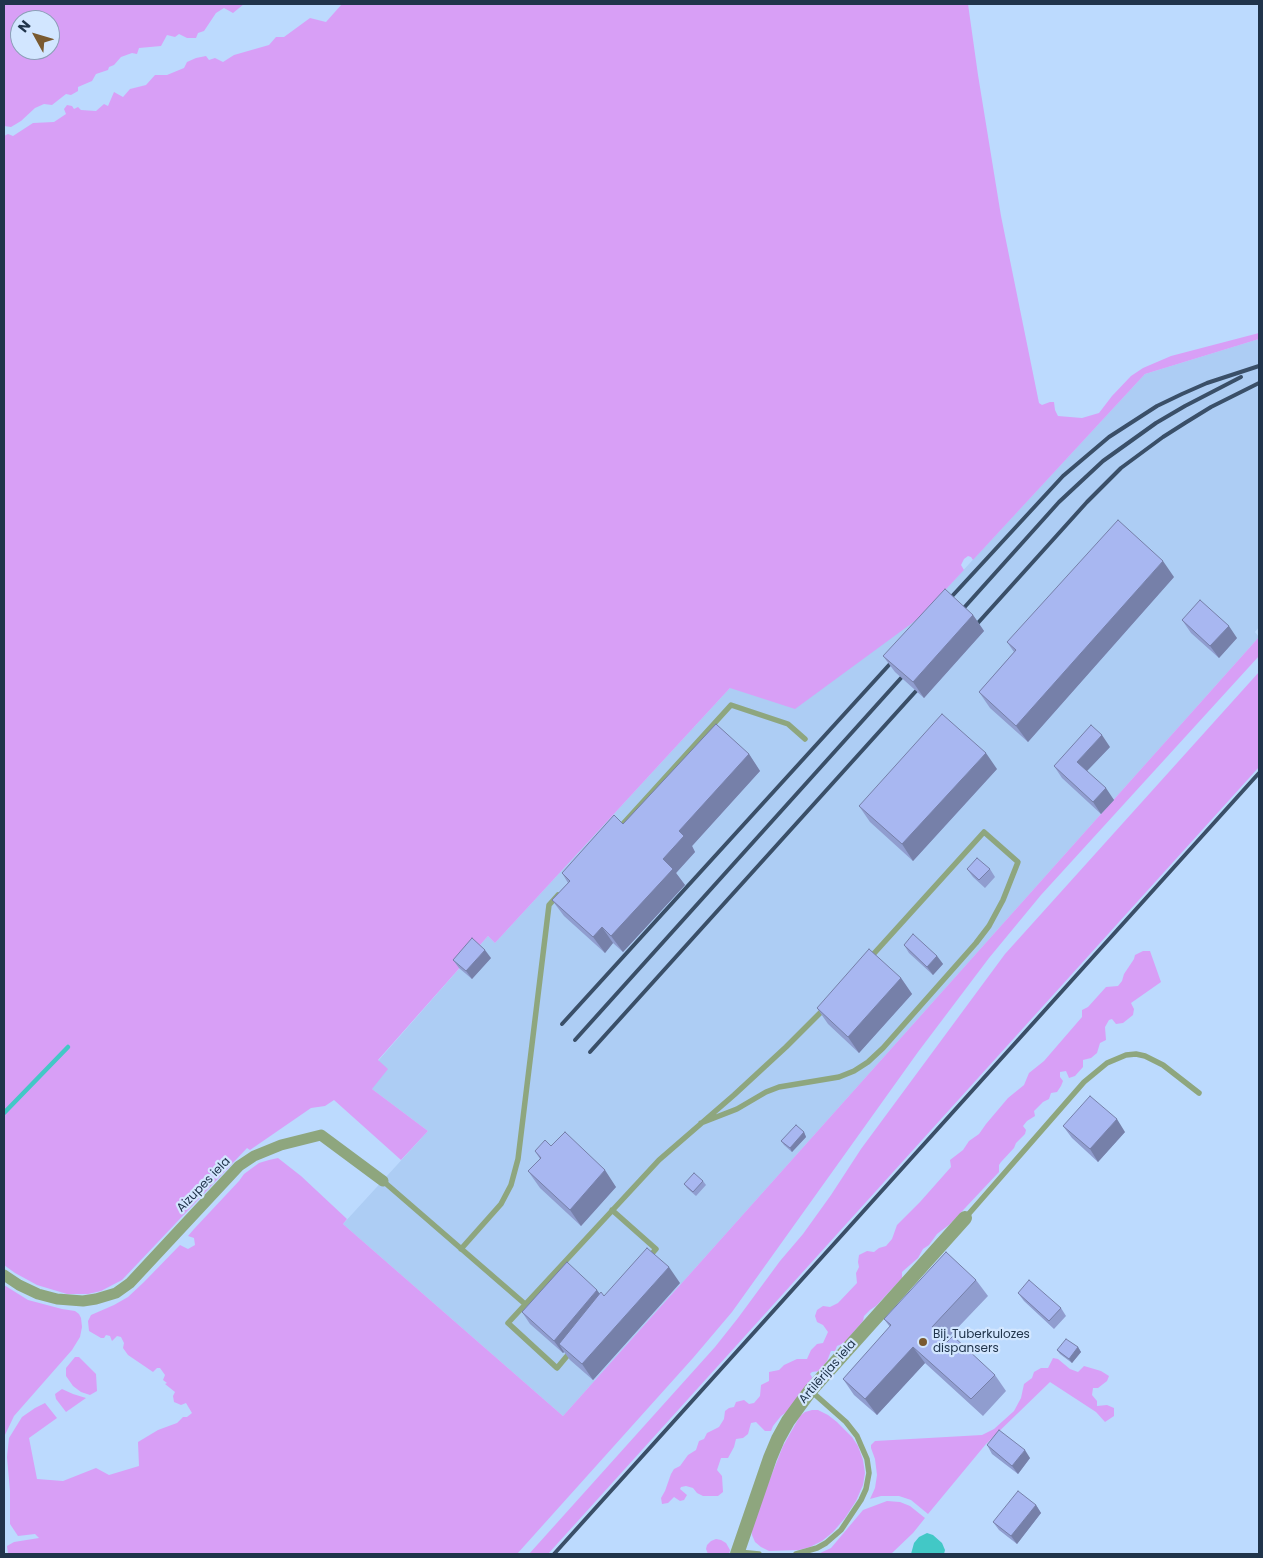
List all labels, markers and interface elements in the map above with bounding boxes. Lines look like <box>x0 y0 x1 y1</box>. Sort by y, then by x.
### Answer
north arrow <box>10 10 60 60</box>
text: N <box>13 16 35 37</box>
street label: Aizupes iela <box>174 1155 234 1215</box>
place label: Bij. Tuberkulozes dispansers <box>933 1328 1030 1356</box>
marker: Bij. Tuberkulozes dispansers <box>917 1336 929 1348</box>
street label: Artilērijas iela <box>796 1337 860 1407</box>

